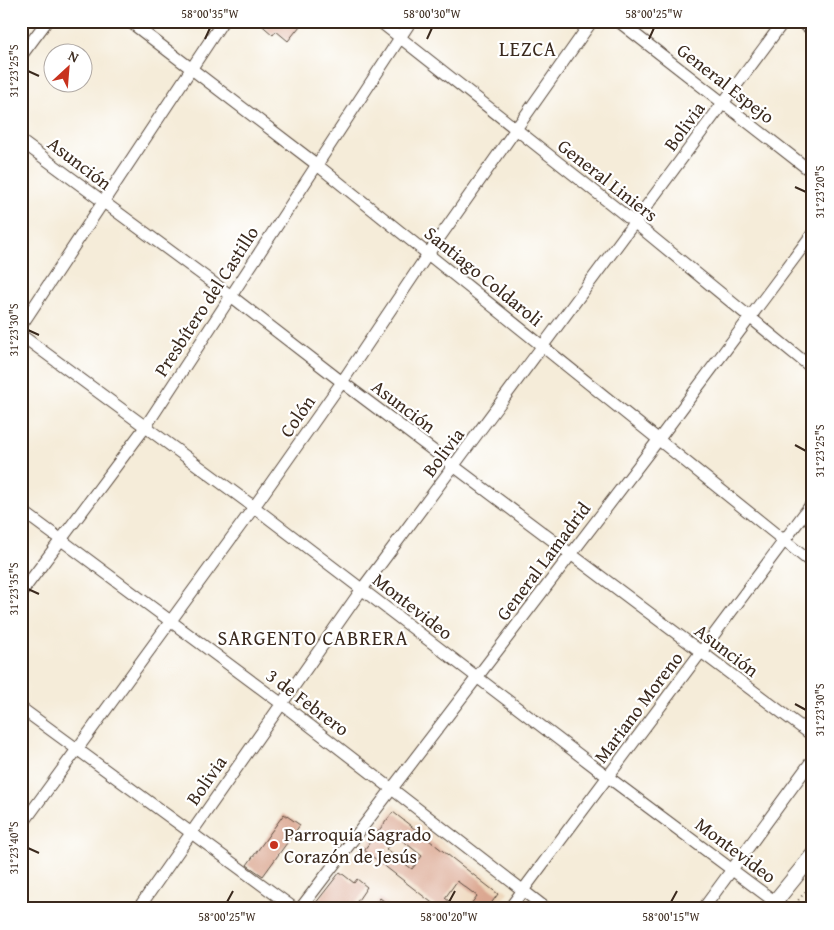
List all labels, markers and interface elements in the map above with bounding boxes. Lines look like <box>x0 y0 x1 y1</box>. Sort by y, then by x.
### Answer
text: 58°00'35"W <box>181 5 240 22</box>
text: 58°00'30"W <box>403 5 462 22</box>
text: 58°00'25"W <box>625 5 684 22</box>
district label: LEZCA <box>499 34 557 63</box>
street label: General Espejo <box>671 36 781 130</box>
north arrow <box>42 42 92 92</box>
text: 31°23'25"S <box>5 44 22 98</box>
text: N <box>65 45 83 68</box>
street label: Bolivia <box>657 96 711 156</box>
street label: Asunción <box>42 130 118 197</box>
street label: General Liniers <box>552 132 664 228</box>
text: 31°23'20"S <box>811 165 828 219</box>
street label: Santiago Coldaroli <box>419 219 549 333</box>
street label: Presbítero del Castillo <box>147 220 265 382</box>
text: 31°23'30"S <box>5 303 22 357</box>
street label: Asunción <box>366 373 442 440</box>
street label: Colón <box>272 389 322 443</box>
street label: Bolivia <box>415 422 471 482</box>
text: 31°23'25"S <box>811 424 828 478</box>
street label: General Lamadrid <box>489 495 597 626</box>
text: 31°23'35"S <box>5 562 22 616</box>
street label: Montevideo <box>367 566 459 646</box>
street label: Asunción <box>689 617 765 684</box>
district label: SARGENTO CABRERA <box>217 623 409 652</box>
street label: Mariano Moreno <box>587 645 689 769</box>
street label: 3 de Febrero <box>261 661 355 743</box>
text: 31°23'30"S <box>811 683 828 737</box>
street label: Bolivia <box>179 749 233 811</box>
street label: Montevideo <box>690 810 782 890</box>
place label: Parroquia Sagrado Corazón de Jesús <box>284 820 431 870</box>
text: 31°23'40"S <box>5 821 22 875</box>
marker: Parroquia Sagrado Corazón de Jesús <box>268 839 280 851</box>
text: 58°00'25"W <box>198 908 257 925</box>
text: 58°00'20"W <box>420 908 479 925</box>
text: 58°00'15"W <box>642 908 701 925</box>

